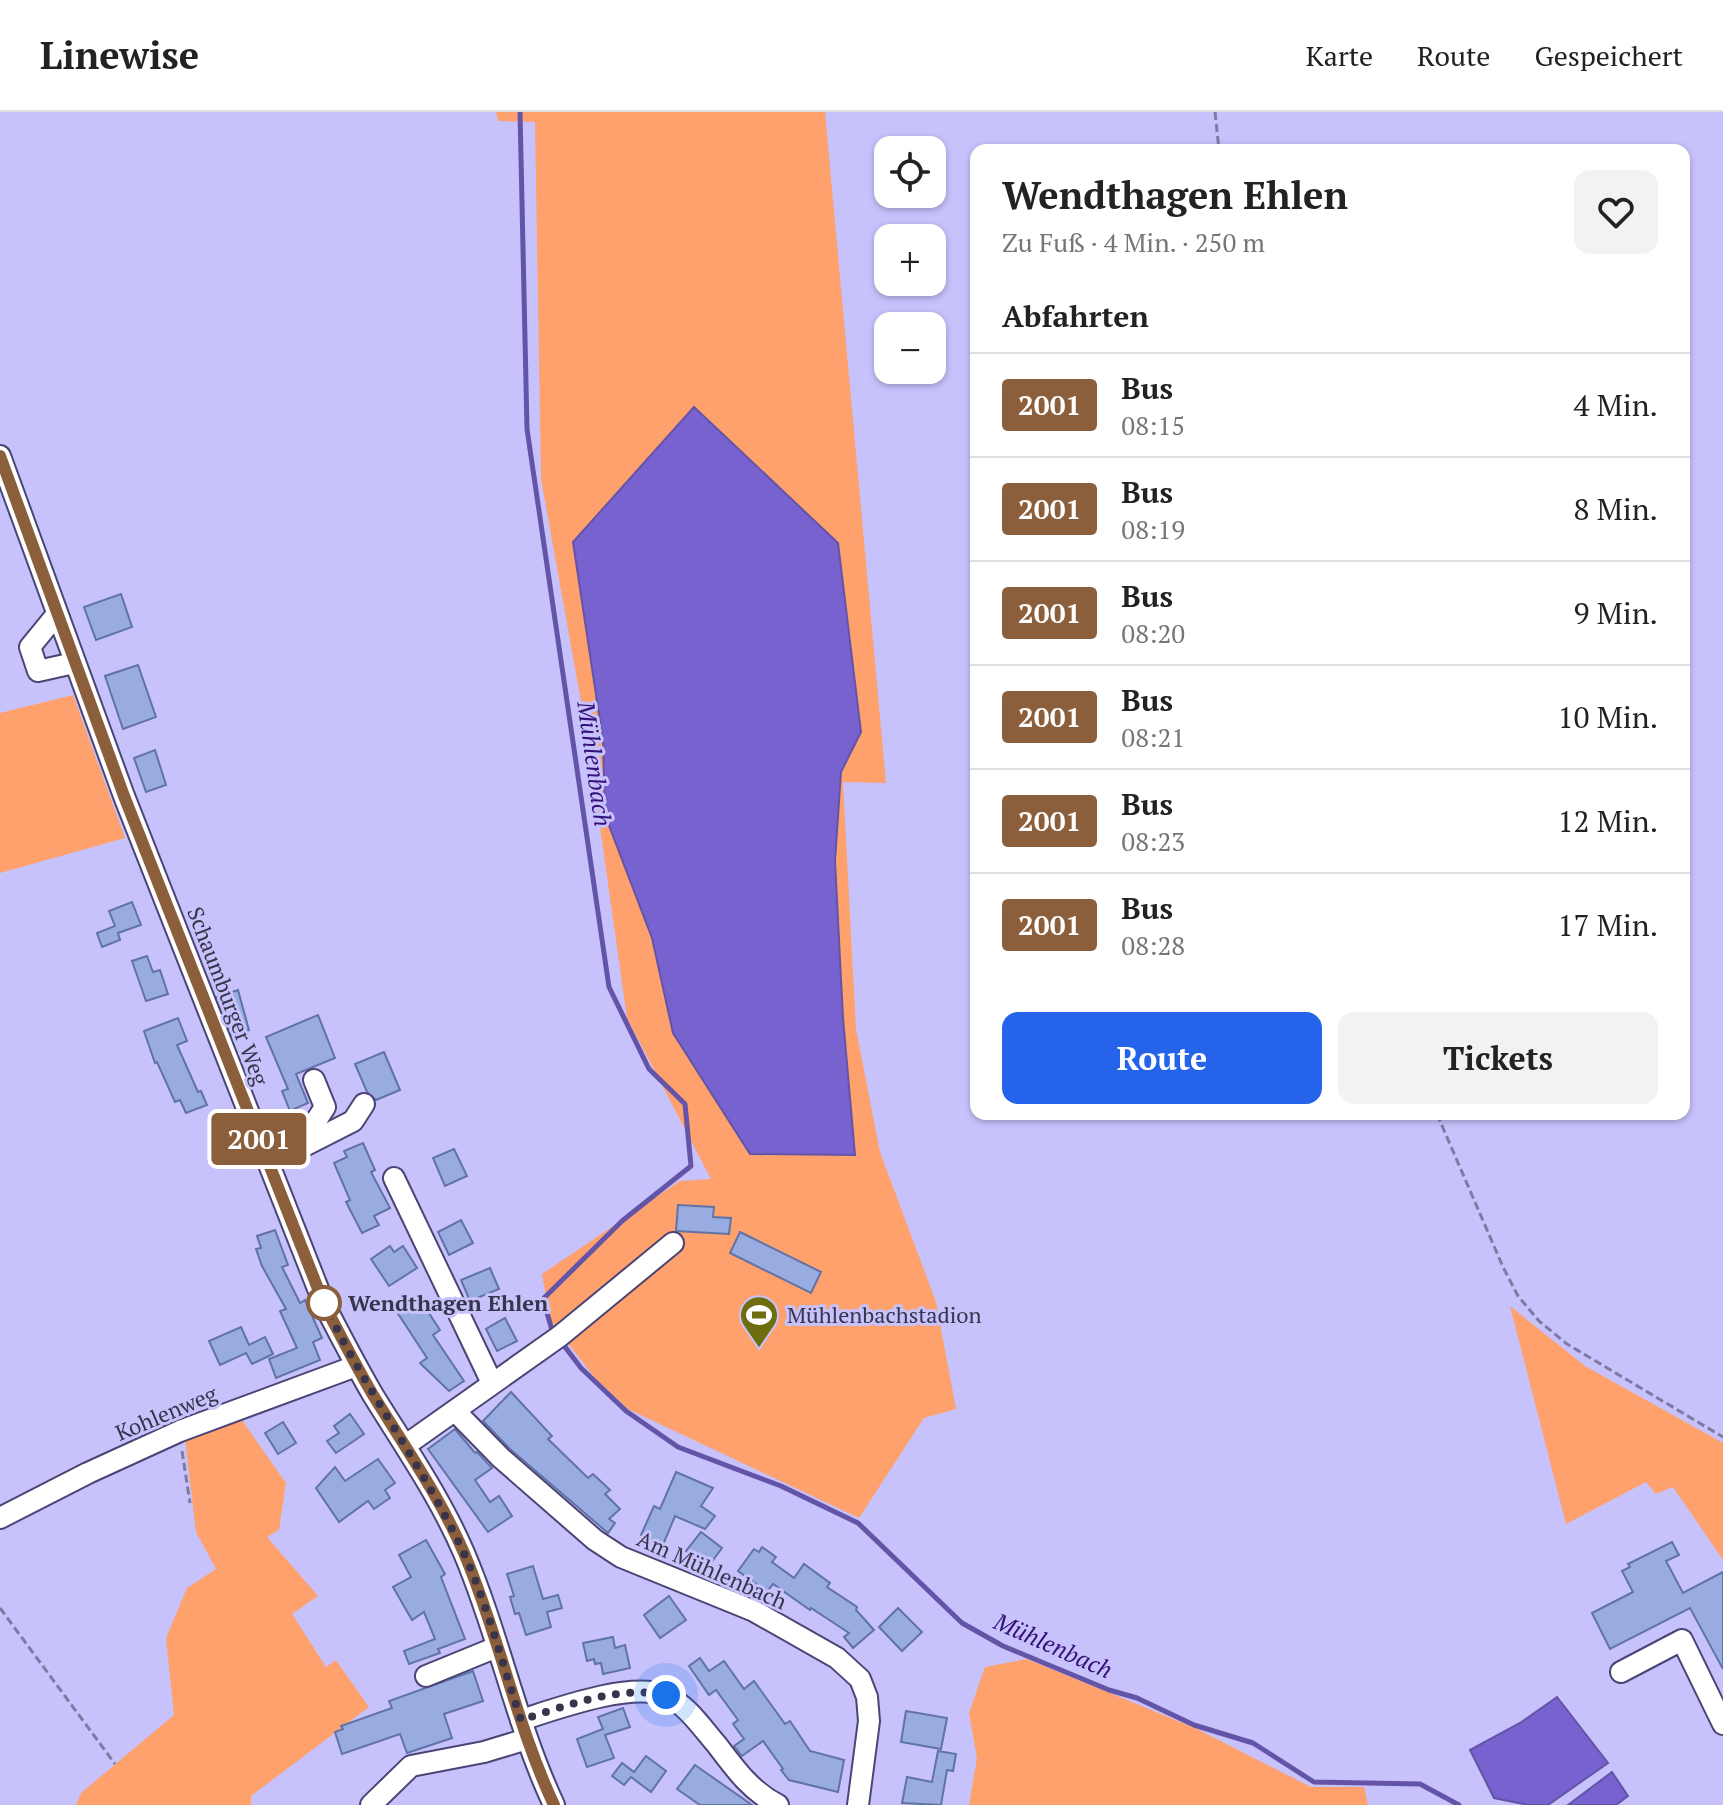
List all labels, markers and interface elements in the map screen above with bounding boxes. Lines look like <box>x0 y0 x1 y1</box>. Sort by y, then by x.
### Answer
text: Linewise <box>40 30 199 80</box>
text: Karte <box>1306 37 1373 74</box>
text: Route <box>1417 37 1490 74</box>
text: Gespeichert <box>1534 37 1683 74</box>
map controls <box>874 136 946 384</box>
button: locate <box>874 136 946 208</box>
text: Wendthagen Ehlen <box>1002 170 1348 220</box>
button: heart <box>1574 170 1658 254</box>
button: + <box>874 224 946 296</box>
text: Zu Fuß · 4 Min. · 250 m <box>1002 225 1265 259</box>
text: Abfahrten <box>1002 296 1149 336</box>
button: − <box>874 312 946 384</box>
text: Bus <box>1121 368 1173 408</box>
text: 4 Min. <box>1573 385 1658 425</box>
text: 2001 <box>1018 386 1081 423</box>
text: 08:15 <box>1121 408 1185 442</box>
text: Bus <box>1121 472 1173 512</box>
text: 8 Min. <box>1573 489 1658 529</box>
text: 2001 <box>1018 490 1081 527</box>
text: 08:19 <box>1121 512 1185 546</box>
text: Bus <box>1121 576 1173 616</box>
text: 9 Min. <box>1573 593 1658 633</box>
text: 2001 <box>1018 594 1081 631</box>
text: 08:20 <box>1121 616 1185 650</box>
text: Bus <box>1121 680 1173 720</box>
text: 10 Min. <box>1558 697 1658 737</box>
water label: Mühlenbach <box>570 698 620 829</box>
text: 2001 <box>1018 698 1081 735</box>
text: 08:21 <box>1121 720 1185 754</box>
text: Bus <box>1121 784 1173 824</box>
text: 12 Min. <box>1558 801 1658 841</box>
text: 2001 <box>1018 802 1081 839</box>
text: 08:23 <box>1121 824 1185 858</box>
text: Bus <box>1121 888 1173 928</box>
street label: Schaumburger Weg <box>181 902 276 1090</box>
text: 17 Min. <box>1558 905 1658 945</box>
text: 2001 <box>1018 906 1081 943</box>
text: 08:28 <box>1121 928 1185 962</box>
button: Route <box>1002 1012 1322 1104</box>
button: Tickets <box>1338 1012 1658 1104</box>
line badge: 2001 <box>203 1113 315 1165</box>
text: 2001 <box>227 1120 291 1157</box>
marker: Wendthagen Ehlen <box>307 1286 341 1320</box>
place label: Wendthagen Ehlen <box>348 1288 548 1317</box>
sports icon: Mühlenbachstadion <box>738 1294 780 1349</box>
place label: Mühlenbachstadion <box>787 1300 982 1329</box>
street label: Kohlenweg <box>111 1378 221 1447</box>
street label: Am Mühlenbach <box>633 1524 792 1616</box>
water label: Mühlenbach <box>988 1604 1118 1685</box>
your location <box>646 1675 686 1715</box>

